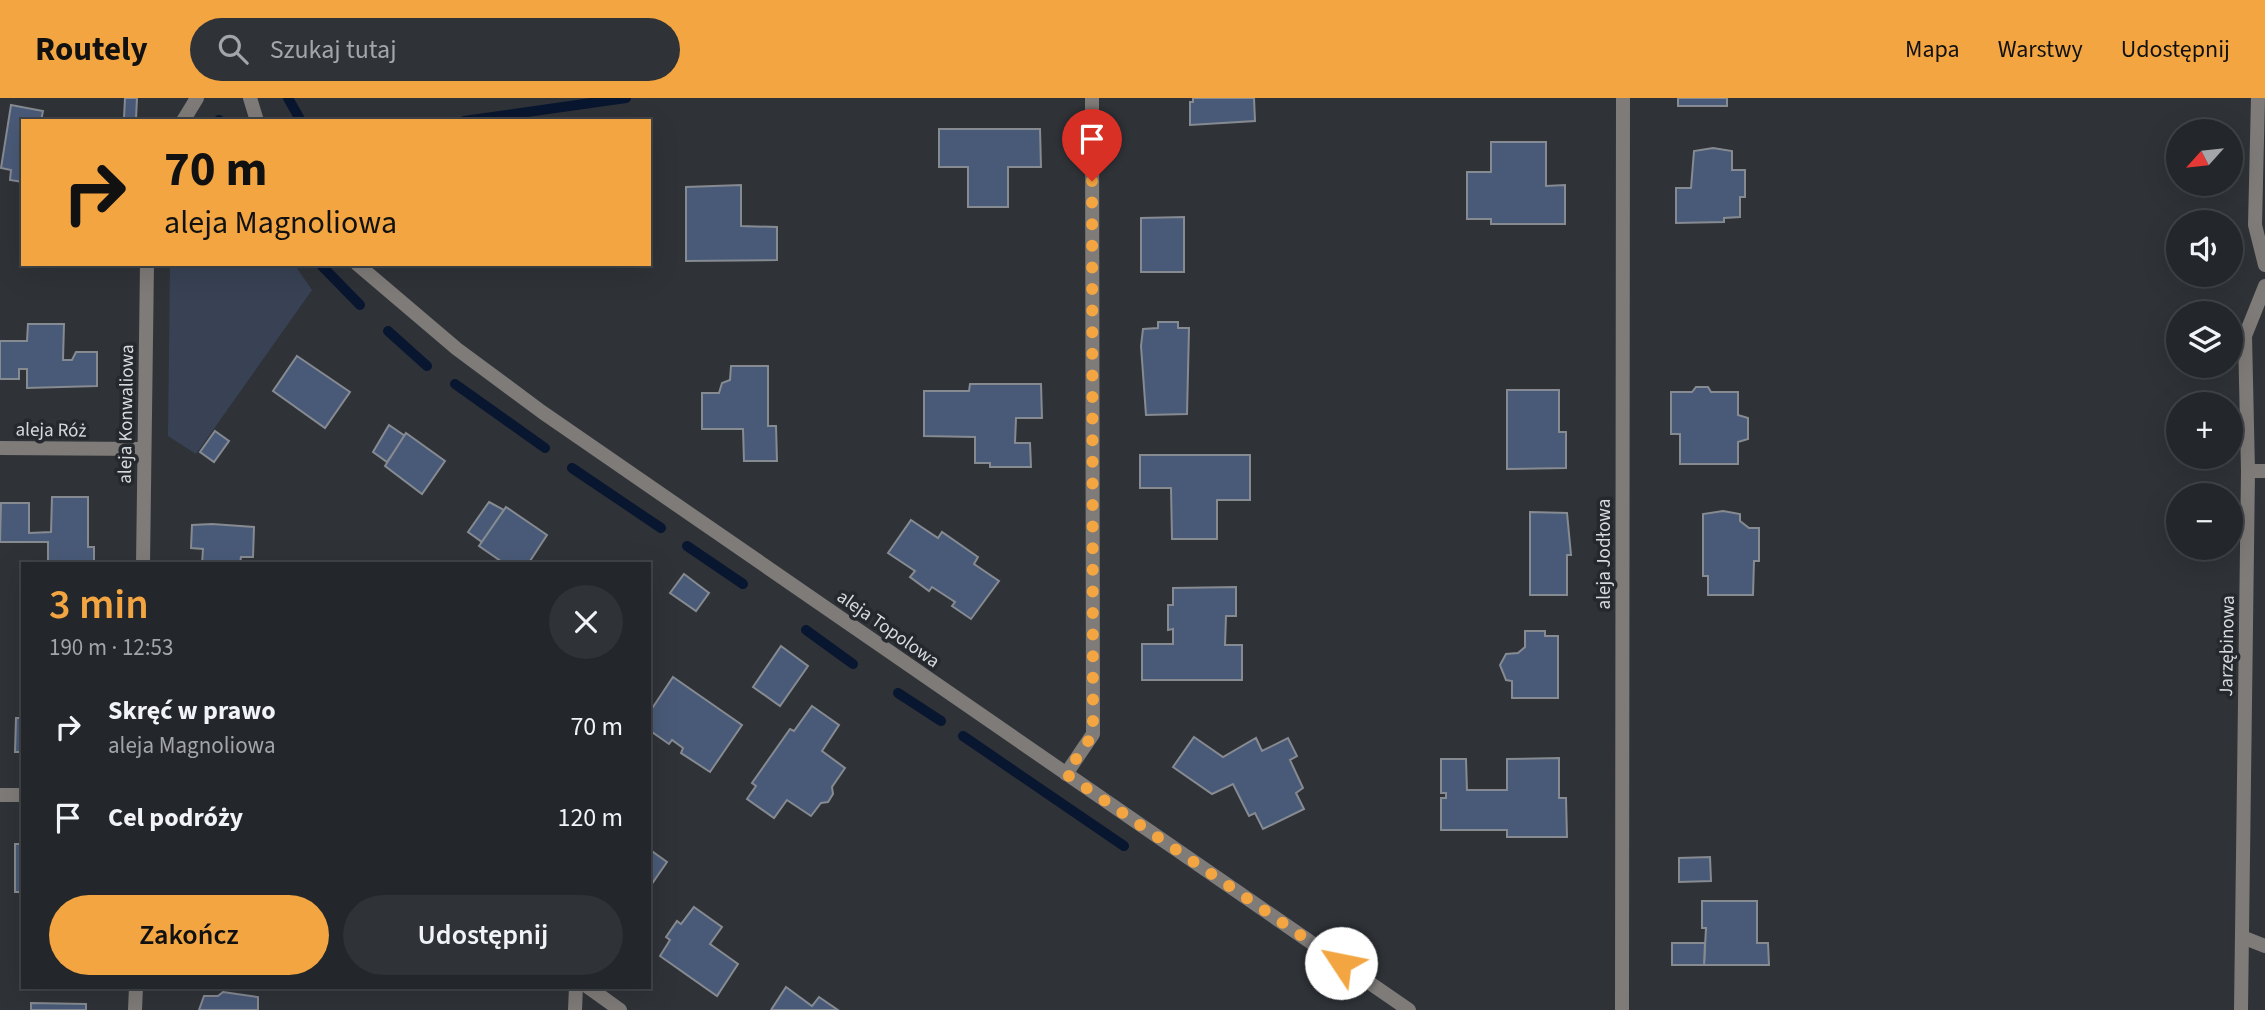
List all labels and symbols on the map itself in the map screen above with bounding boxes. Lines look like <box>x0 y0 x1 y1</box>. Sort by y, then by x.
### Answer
pin <box>1062 109 1122 181</box>
north arrow <box>2166 119 2244 196</box>
street label: aleja Konwaliowa <box>112 344 141 484</box>
street label: aleja Róż <box>15 416 87 445</box>
street label: aleja Jodłowa <box>1591 499 1618 609</box>
street label: aleja Topolowa <box>831 584 945 675</box>
street label: Jarzębinowa <box>2213 595 2242 697</box>
position arrow <box>1304 926 1378 1000</box>

